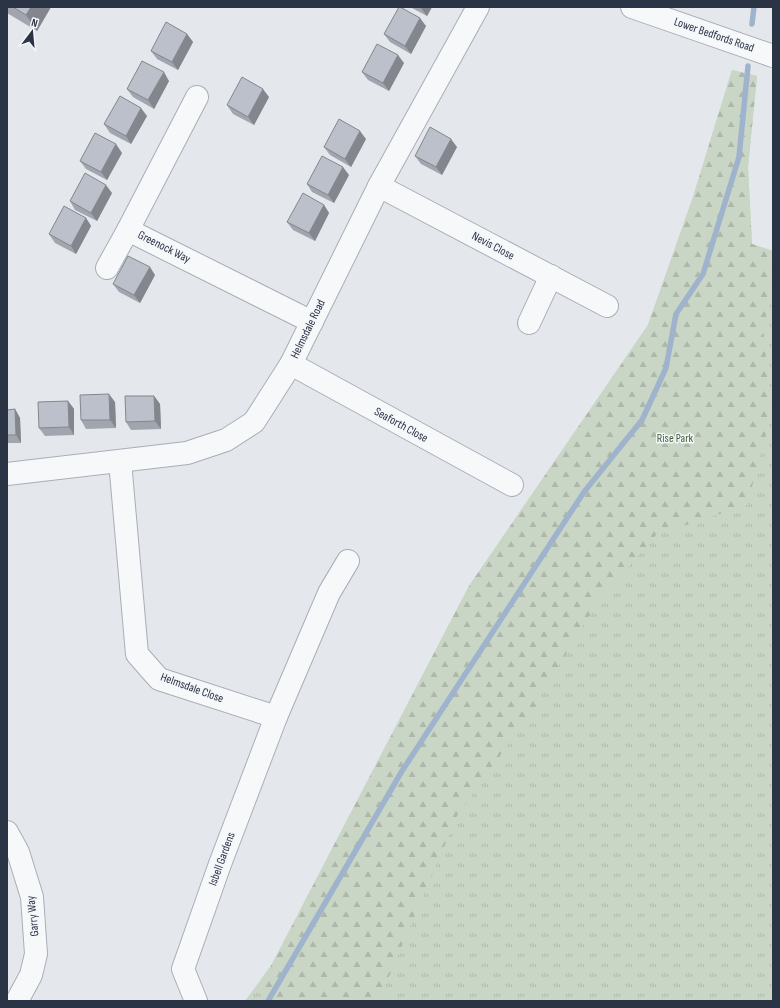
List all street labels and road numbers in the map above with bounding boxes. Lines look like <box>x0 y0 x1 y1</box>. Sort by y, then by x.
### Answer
street label: Lower Bedfords Road <box>672 14 756 56</box>
street label: Greenock Way <box>135 227 193 267</box>
street label: Nevis Close <box>469 229 517 264</box>
street label: Helmsdale Road <box>287 297 329 361</box>
street label: Seaforth Close <box>371 404 431 446</box>
street label: Helmsdale Close <box>158 670 226 706</box>
street label: Isbell Gardens <box>205 830 239 888</box>
street label: Garry Way <box>23 895 43 937</box>

